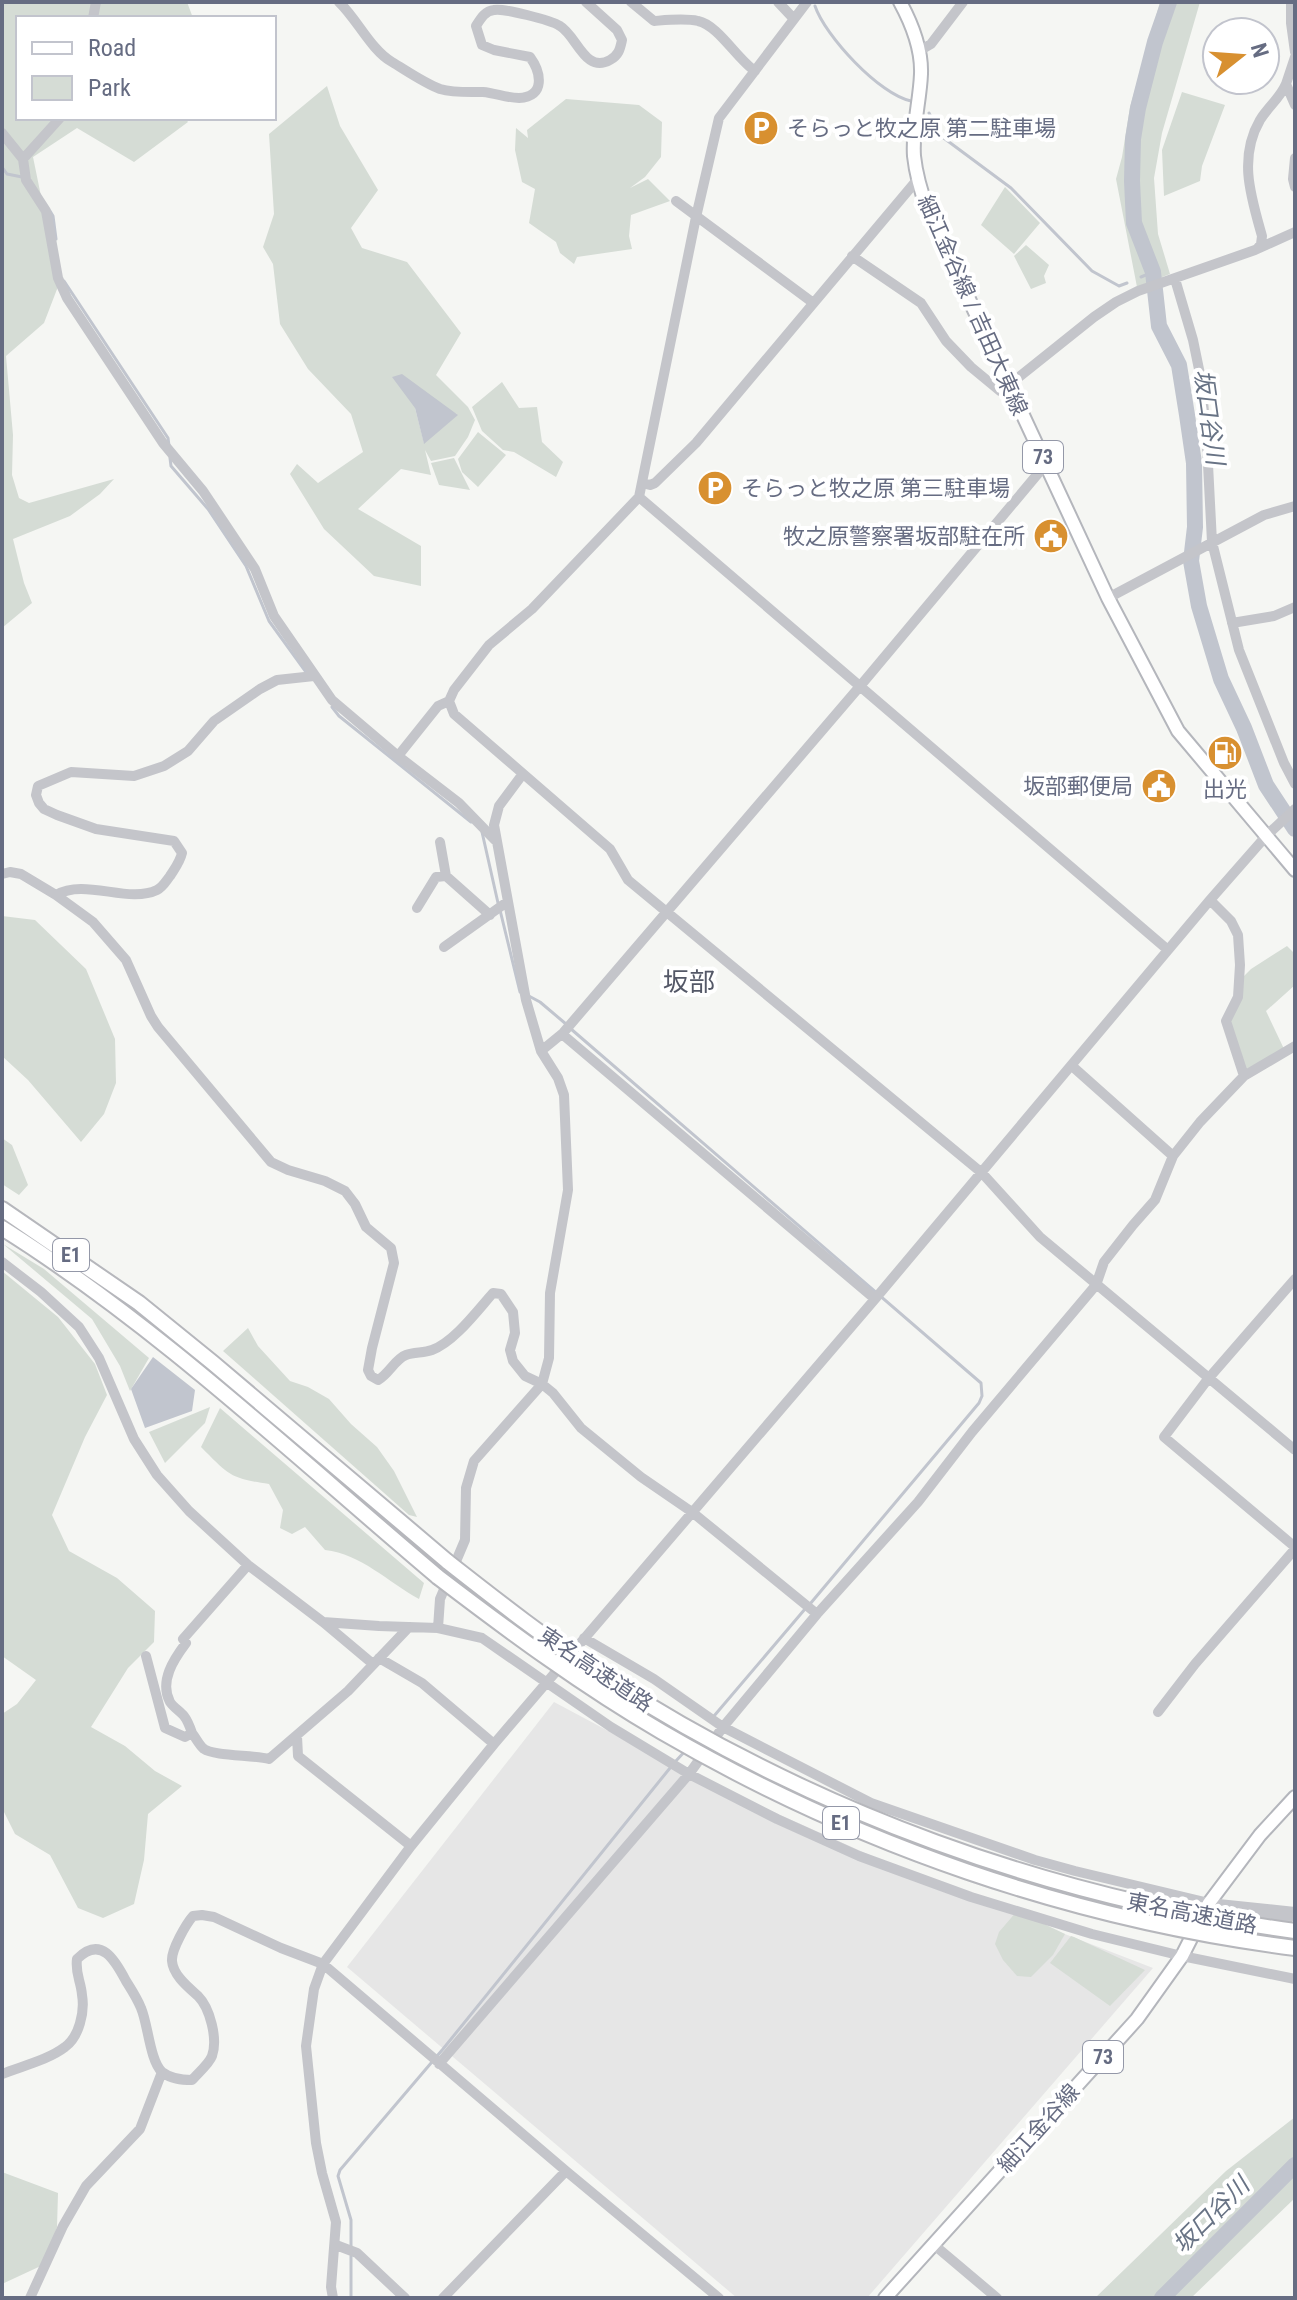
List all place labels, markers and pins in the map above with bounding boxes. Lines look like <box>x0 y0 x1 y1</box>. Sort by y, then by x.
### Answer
parking icon: そらっと牧之原 第二駐車場 <box>742 109 780 147</box>
place label: そらっと牧之原 第二駐車場 <box>787 116 1056 141</box>
parking icon: そらっと牧之原 第三駐車場 <box>696 469 734 507</box>
place label: そらっと牧之原 第三駐車場 <box>741 476 1010 501</box>
public building icon: 牧之原警察署坂部駐在所 <box>1032 517 1070 555</box>
place label: 牧之原警察署坂部駐在所 <box>783 524 1025 549</box>
fuel station icon: 出光 <box>1206 734 1244 772</box>
public building icon: 坂部郵便局 <box>1140 767 1178 805</box>
place label: 坂部郵便局 <box>1023 774 1133 799</box>
place label: 出光 <box>1203 777 1247 802</box>

